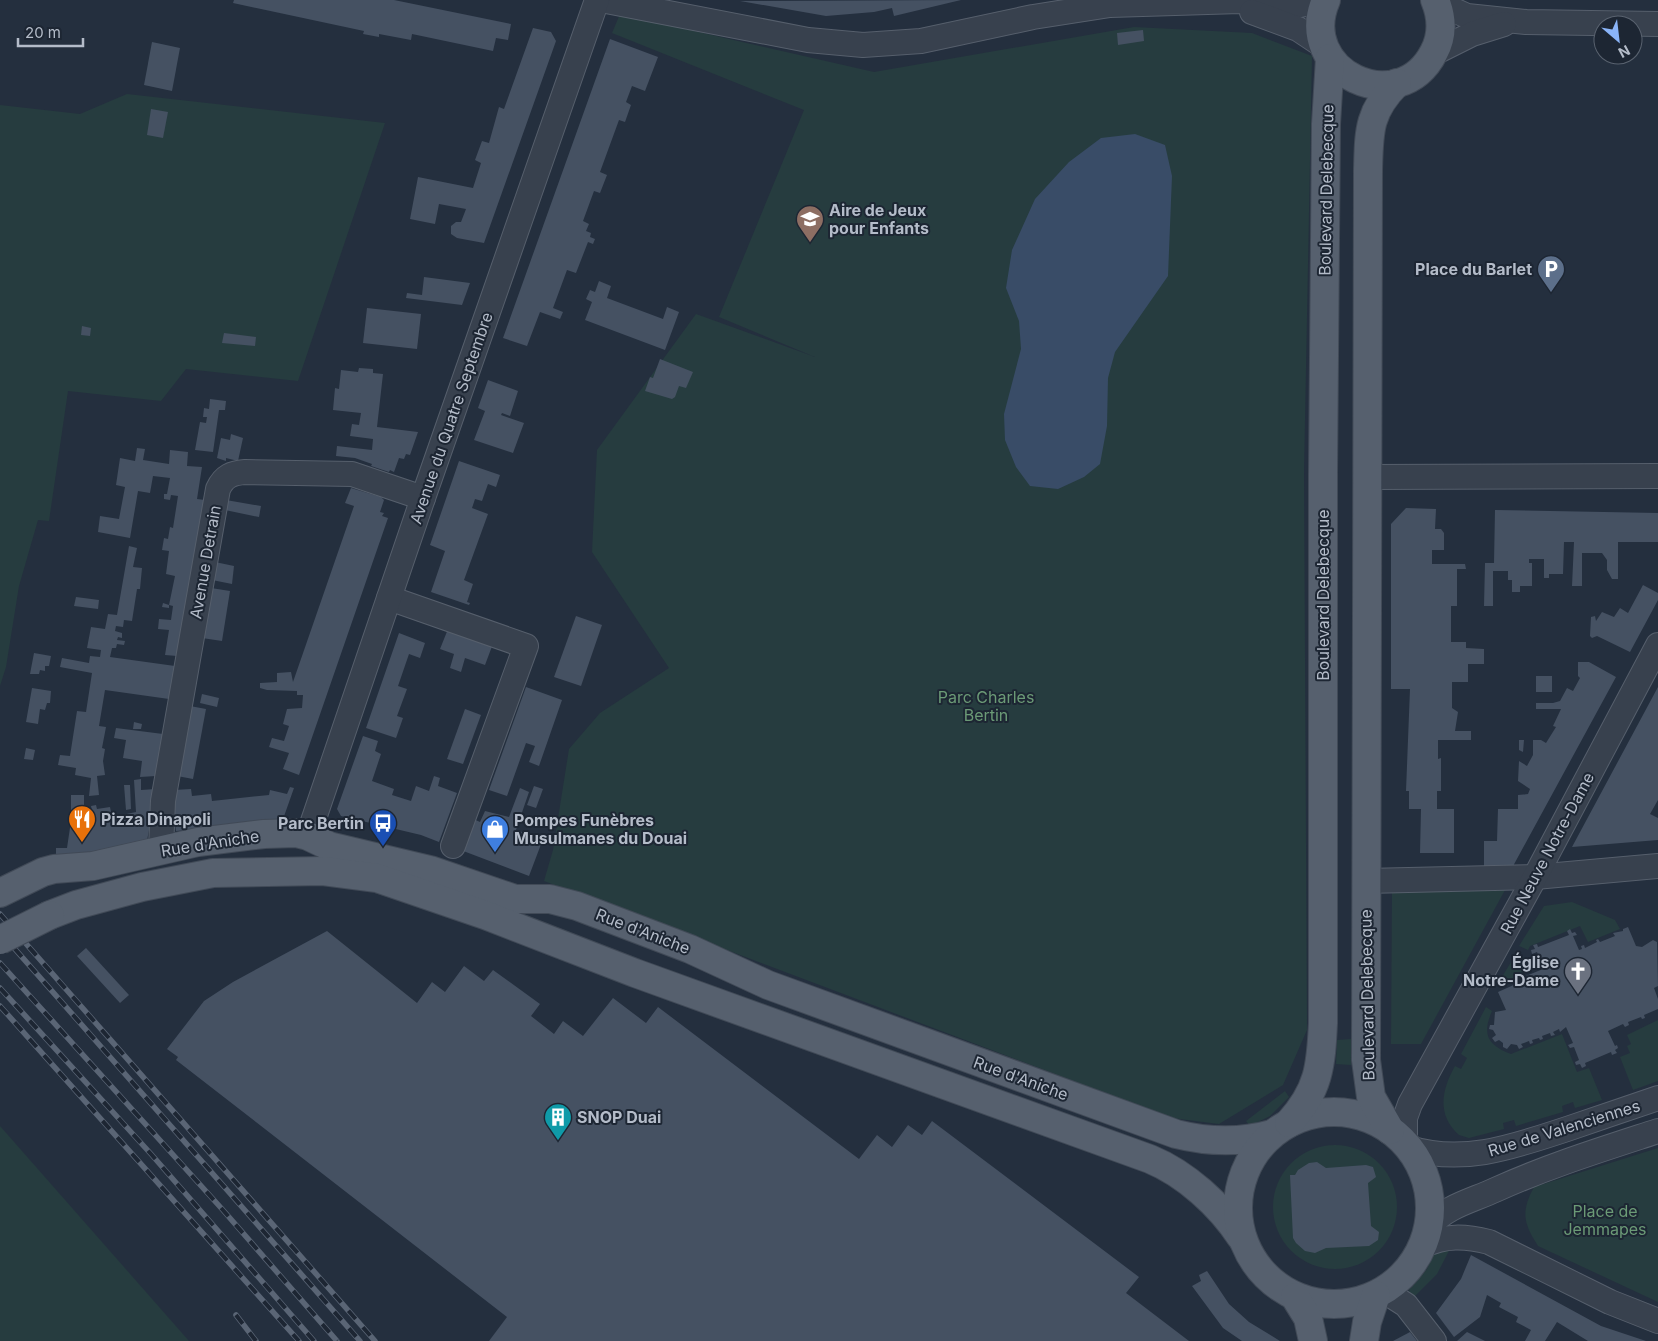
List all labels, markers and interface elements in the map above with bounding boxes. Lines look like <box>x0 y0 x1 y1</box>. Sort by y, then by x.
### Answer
scale bar <box>18 15 82 47</box>
north arrow <box>1593 15 1643 65</box>
text: 20 m <box>25 23 61 42</box>
text: N <box>1616 42 1633 62</box>
street label: Boulevard Delebecque <box>1315 104 1337 276</box>
place label: Aire de Jeux pour Enfants <box>829 200 929 238</box>
school or university icon: Aire de Jeux pour Enfants <box>795 204 825 243</box>
parking icon: Place du Barlet <box>1536 254 1566 293</box>
place label: Place du Barlet <box>1415 259 1532 279</box>
street label: Avenue du Quatre Septembre <box>405 309 497 527</box>
street label: Avenue Detrain <box>185 504 225 620</box>
street label: Boulevard Delebecque <box>1313 509 1333 681</box>
park label: Parc Charles Bertin <box>938 687 1034 725</box>
street label: Rue Neuve Notre-Dame <box>1496 769 1598 937</box>
restaurant icon: Pizza Dinapoli <box>67 804 97 843</box>
bus stop icon: Parc Bertin <box>368 808 398 847</box>
place label: Pizza Dinapoli <box>101 809 211 829</box>
place label: Pompes Funèbres Musulmanes du Douai <box>514 810 687 848</box>
place label: Parc Bertin <box>278 813 364 833</box>
shop icon: Pompes Funèbres Musulmanes du Douai <box>480 814 510 853</box>
street label: Rue d'Aniche <box>159 825 261 861</box>
street label: Rue d'Aniche <box>593 904 693 958</box>
street label: Boulevard Delebecque <box>1356 909 1378 1081</box>
place label: Église Notre-Dame <box>1463 952 1559 990</box>
church icon: Église Notre-Dame <box>1563 956 1593 995</box>
street label: Rue d'Aniche <box>971 1052 1071 1104</box>
street label: Rue de Valenciennes <box>1485 1095 1643 1161</box>
building icon: SNOP Duai <box>543 1102 573 1141</box>
place label: SNOP Duai <box>577 1107 661 1127</box>
park label: Place de Jemmapes <box>1563 1201 1647 1239</box>

